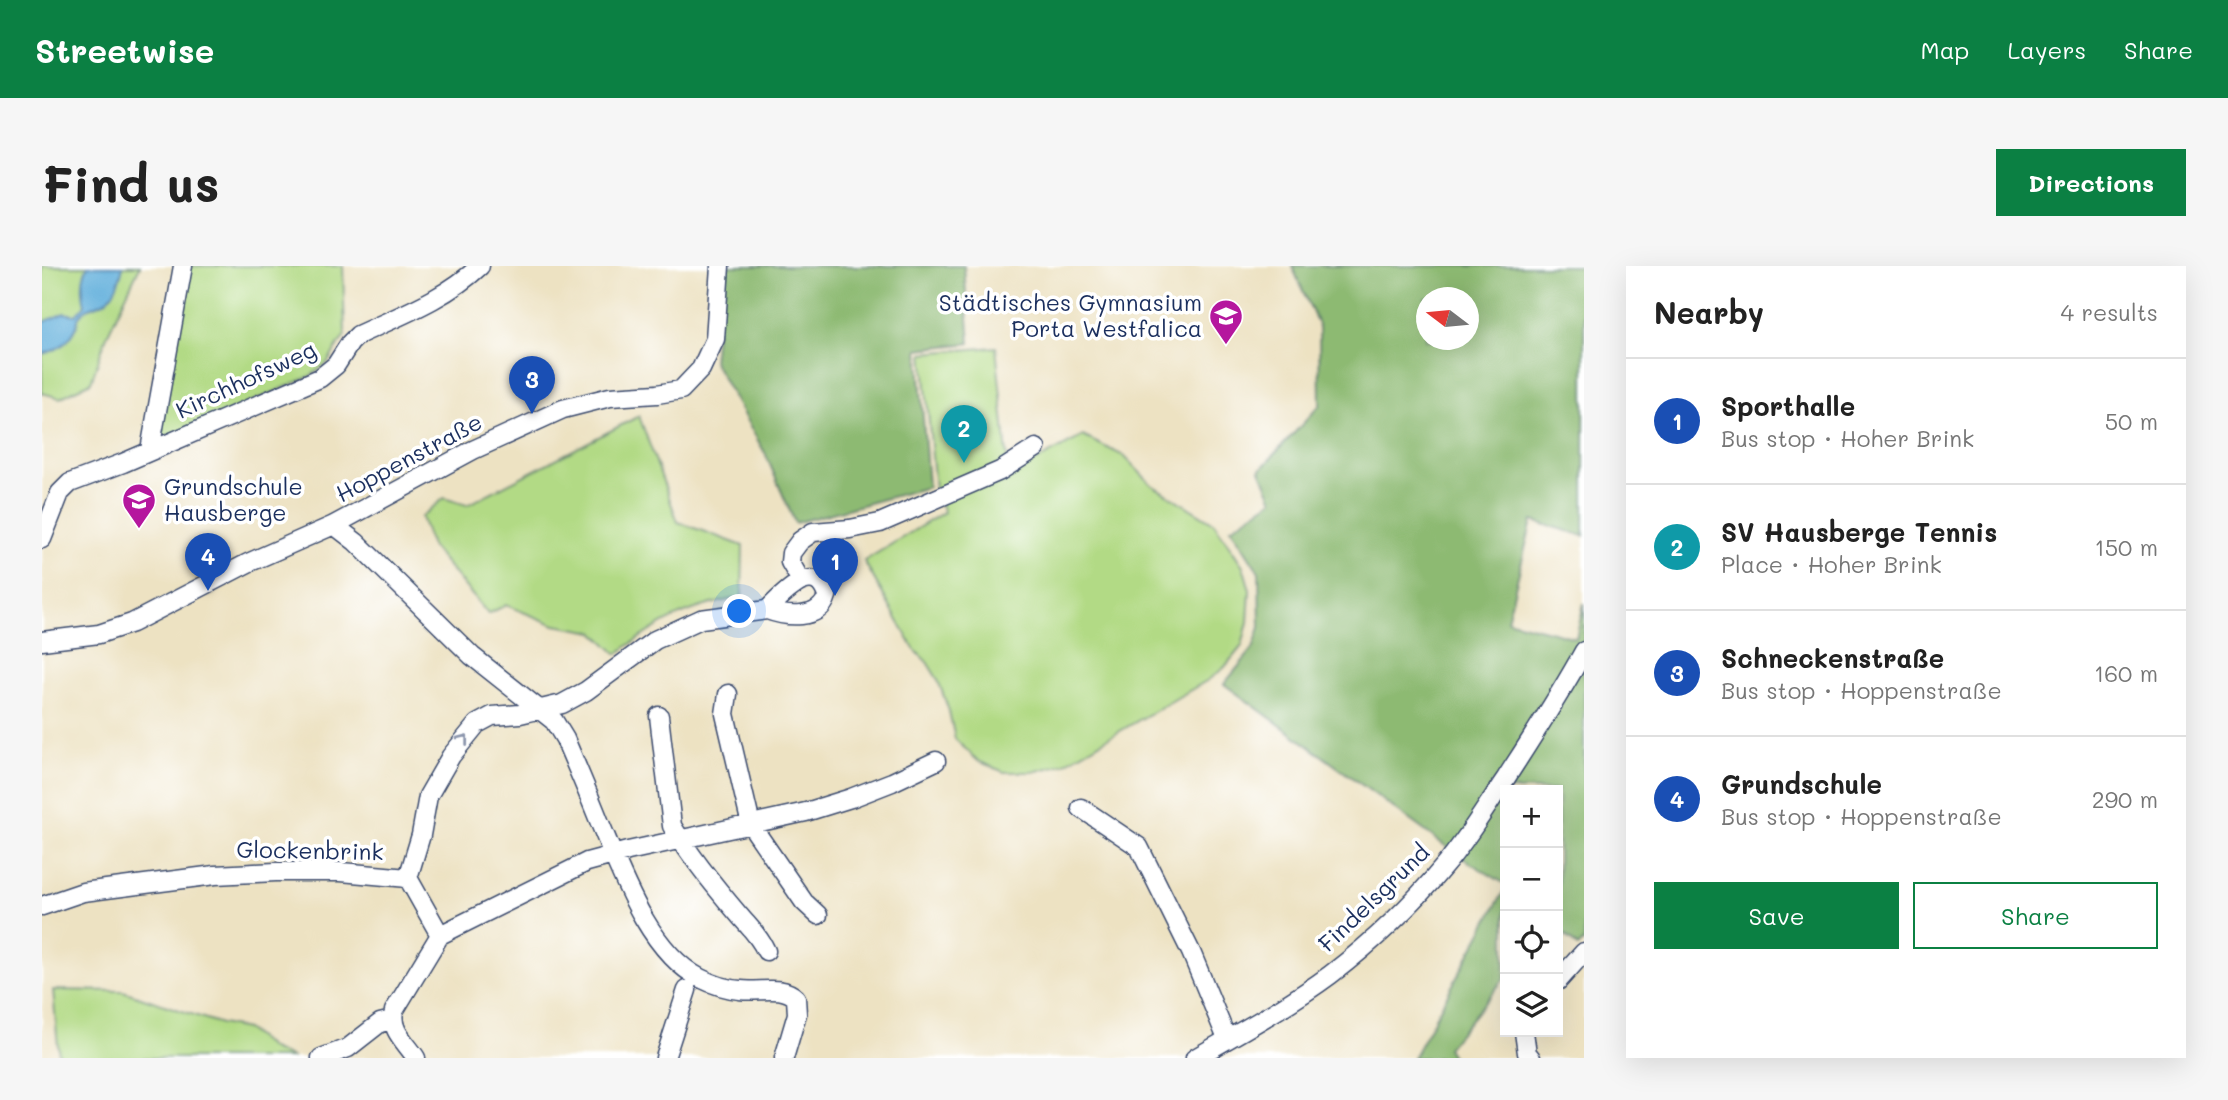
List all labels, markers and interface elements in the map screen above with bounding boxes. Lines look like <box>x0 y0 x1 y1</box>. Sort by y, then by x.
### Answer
text: Streetwise <box>35 28 214 71</box>
text: Map <box>1921 34 1969 65</box>
text: Layers <box>2007 34 2086 65</box>
text: Share <box>2124 34 2193 65</box>
button: Directions <box>1996 149 2186 216</box>
text: Find us <box>42 151 220 214</box>
place label: Städtisches Gymnasium Porta Westfalica <box>939 287 1202 343</box>
north arrow <box>1416 287 1479 350</box>
text: Nearby <box>1654 292 1764 332</box>
school or university icon: Städtisches Gymnasium Porta Westfalica <box>1207 297 1245 346</box>
text: 4 results <box>2061 297 2158 327</box>
street label: Kirchhofsweg <box>171 334 320 425</box>
pin: 3 <box>509 356 555 414</box>
text: Sporthalle <box>1721 389 1855 423</box>
pin: 2 <box>941 405 987 463</box>
street label: Hoppenstraße <box>330 406 487 508</box>
text: 1 <box>1672 406 1682 436</box>
text: 50 m <box>2105 406 2158 436</box>
text: Bus stop · Hoher Brink <box>1721 423 1974 453</box>
place label: Grundschule Hausberge <box>164 471 303 527</box>
school or university icon: Grundschule Hausberge <box>120 481 158 530</box>
text: SV Hausberge Tennis <box>1721 515 1997 549</box>
text: 2 <box>1671 532 1683 562</box>
text: 150 m <box>2094 532 2158 562</box>
pin: 4 <box>185 533 231 591</box>
pin: 1 <box>812 538 858 596</box>
text: Place · Hoher Brink <box>1721 549 1942 579</box>
your location <box>722 594 756 628</box>
text: Schneckenstraße <box>1721 641 1944 675</box>
text: 3 <box>1670 658 1684 688</box>
text: 160 m <box>2094 658 2158 688</box>
text: Bus stop · Hoppenstraße <box>1721 675 2002 705</box>
one-way arrow <box>456 734 469 746</box>
text: Grundschule <box>1721 767 1882 801</box>
text: 4 <box>1670 784 1684 814</box>
text: 290 m <box>2092 784 2158 814</box>
map controls <box>1500 785 1563 1037</box>
button: + <box>1500 785 1563 848</box>
text: Bus stop · Hoppenstraße <box>1721 801 2002 831</box>
street label: Glockenbrink <box>236 834 384 866</box>
street label: Findelsgrund <box>1311 837 1435 958</box>
button: − <box>1500 848 1563 911</box>
button: Save <box>1654 882 1899 949</box>
button: Share <box>1913 882 2158 949</box>
button: locate <box>1500 911 1563 974</box>
button: layers <box>1500 974 1563 1037</box>

